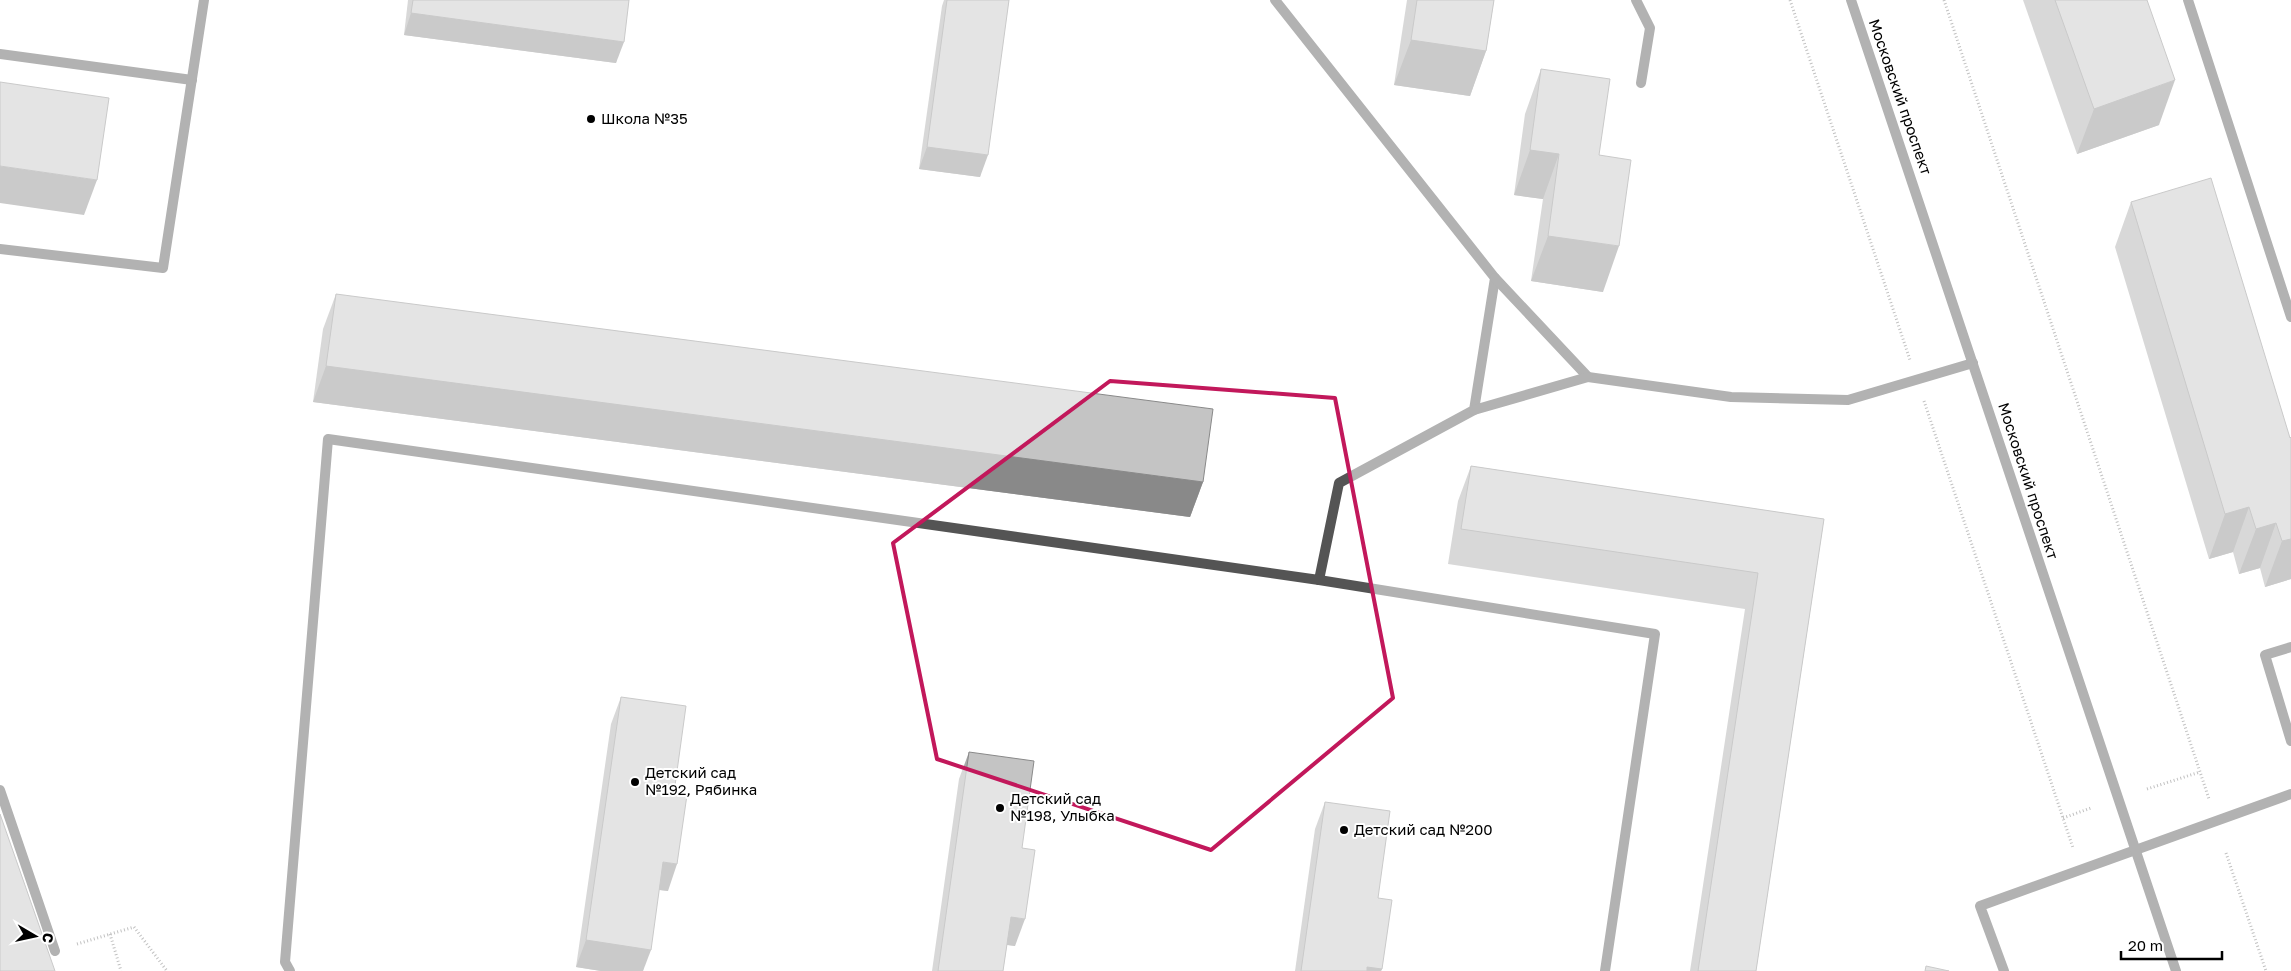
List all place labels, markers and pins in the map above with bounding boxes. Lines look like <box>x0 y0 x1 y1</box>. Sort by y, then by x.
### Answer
place label: Школа №35 <box>601 109 688 127</box>
marker: Школа №35 <box>585 113 597 125</box>
place label: Детский сад №192, Рябинка <box>645 763 757 798</box>
marker: Детский сад №192, Рябинка <box>629 776 641 788</box>
place label: Детский сад №198, Улыбка <box>1010 789 1115 824</box>
marker: Детский сад №198, Улыбка <box>994 802 1006 814</box>
place label: Детский сад №200 <box>1354 820 1493 838</box>
marker: Детский сад №200 <box>1338 824 1350 836</box>

